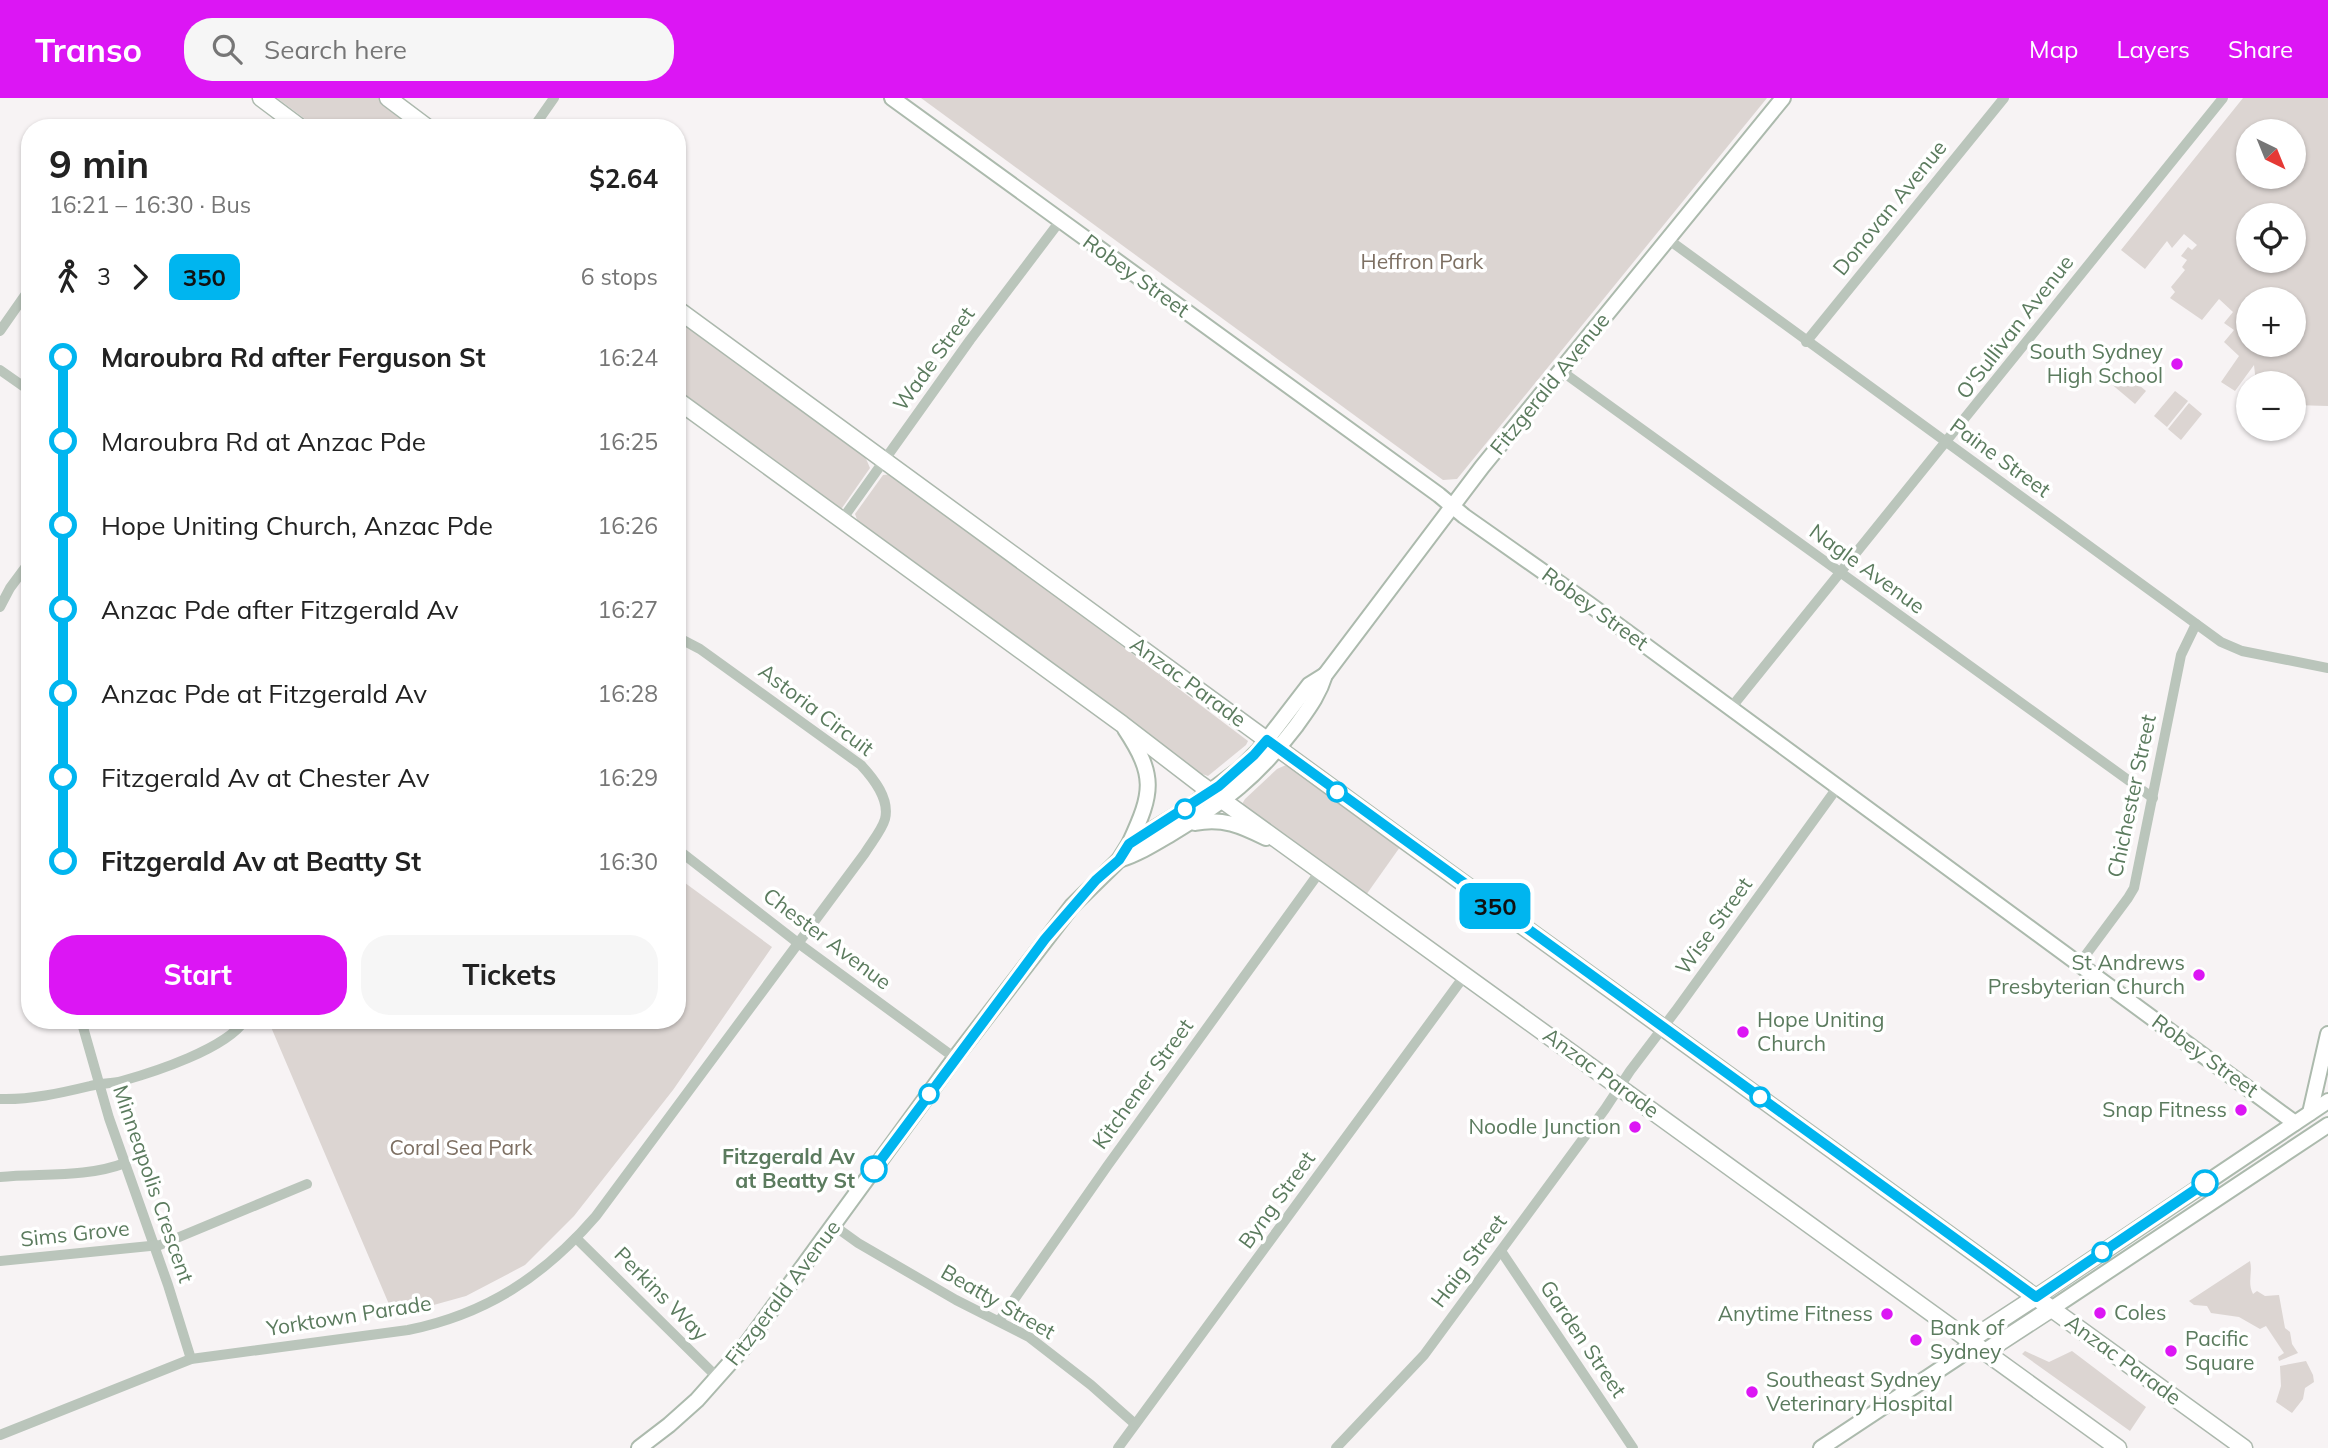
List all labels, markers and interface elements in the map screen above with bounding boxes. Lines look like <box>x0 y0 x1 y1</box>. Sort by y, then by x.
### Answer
search box <box>184 18 674 81</box>
text: Transo <box>35 29 142 70</box>
icon: search <box>208 30 246 68</box>
text: Search here <box>264 33 407 66</box>
text: Map <box>2029 34 2078 64</box>
text: Layers <box>2116 34 2190 64</box>
text: Share <box>2228 34 2293 64</box>
north arrow <box>2236 119 2306 189</box>
map controls <box>2236 119 2306 441</box>
street label: Donovan Avenue <box>1827 135 1952 280</box>
text: 9 min <box>49 140 149 188</box>
text: $2.64 <box>589 162 658 195</box>
text: 16:21 – 16:30 · Bus <box>49 190 251 219</box>
button: locate <box>2236 203 2306 273</box>
street label: Robey Street <box>1078 228 1195 322</box>
park label: Heffron Park <box>1361 248 1484 274</box>
street label: O'Sullivan Avenue <box>1950 249 2078 404</box>
icon: walk <box>49 258 87 296</box>
icon: forward <box>121 258 159 296</box>
text: 3 <box>97 262 111 291</box>
text: 350 <box>183 262 226 292</box>
text: 6 stops <box>581 262 658 291</box>
button: + <box>2236 287 2306 357</box>
street label: Wade Street <box>887 301 980 416</box>
street label: Fitzgerald Avenue <box>1484 307 1614 460</box>
place label: South Sydney High School <box>2029 338 2163 388</box>
text: Maroubra Rd after Ferguson St <box>101 341 486 374</box>
text: 16:24 <box>598 343 658 372</box>
marker: South Sydney High School <box>2169 356 2185 372</box>
button: − <box>2236 371 2306 441</box>
street label: Paine Street <box>1945 412 2056 502</box>
text: Maroubra Rd at Anzac Pde <box>101 425 426 458</box>
text: 16:25 <box>598 427 658 456</box>
text: Hope Uniting Church, Anzac Pde <box>101 509 493 542</box>
text: 16:26 <box>598 511 658 540</box>
street label: Nagle Avenue <box>1805 518 1930 619</box>
street label: Robey Street <box>1537 561 1654 655</box>
text: Anzac Pde after Fitzgerald Av <box>101 593 459 626</box>
text: 16:27 <box>598 595 658 624</box>
street label: Anzac Parade <box>1126 630 1252 732</box>
street label: Astoria Circuit <box>754 658 879 761</box>
text: Anzac Pde at Fitzgerald Av <box>101 677 427 710</box>
text: 16:28 <box>598 679 658 708</box>
street label: Chichester Street <box>2101 712 2161 880</box>
text: Fitzgerald Av at Chester Av <box>101 761 429 794</box>
text: 16:29 <box>598 763 658 792</box>
unlabelled marker <box>1327 782 1347 802</box>
unlabelled marker <box>1175 799 1195 819</box>
text: Fitzgerald Av at Beatty St <box>101 845 421 878</box>
text: 16:30 <box>598 847 658 876</box>
street label: Wise Street <box>1669 872 1757 979</box>
street label: Chester Avenue <box>759 882 897 995</box>
line badge: 350 <box>1455 883 1535 929</box>
text: 350 <box>1473 891 1517 921</box>
button: Start <box>49 935 347 1015</box>
button: Tickets <box>361 935 658 1015</box>
place label: St Andrews Presbyterian Church <box>1988 949 2185 999</box>
marker: St Andrews Presbyterian Church <box>2191 967 2207 983</box>
place label: Hope Uniting Church <box>1757 1006 1885 1056</box>
street label: Robey Street <box>2147 1008 2264 1102</box>
street label: Kitchener Street <box>1086 1013 1198 1154</box>
street label: Anzac Parade <box>1539 1021 1665 1123</box>
marker: Hope Uniting Church <box>1735 1024 1751 1040</box>
street label: Minneapolis Crescent <box>108 1082 200 1286</box>
unlabelled marker <box>919 1084 939 1104</box>
unlabelled marker <box>1750 1087 1770 1107</box>
place label: Snap Fitness <box>2102 1096 2227 1122</box>
marker: Snap Fitness <box>2233 1102 2249 1118</box>
place label: Noodle Junction <box>1468 1113 1621 1139</box>
marker: Noodle Junction <box>1627 1119 1643 1135</box>
park label: Coral Sea Park <box>389 1134 533 1160</box>
place label: Fitzgerald Av at Beatty St <box>722 1143 856 1193</box>
street label: Byng Street <box>1232 1146 1320 1253</box>
marker: Fitzgerald Av at Beatty St <box>861 1156 887 1182</box>
unlabelled marker <box>2192 1170 2218 1196</box>
street label: Haig Street <box>1425 1209 1512 1312</box>
street label: Sims Grove <box>19 1214 131 1252</box>
street label: Fitzgerald Avenue <box>719 1215 845 1370</box>
street label: Perkins Way <box>609 1241 714 1346</box>
unlabelled marker <box>2092 1242 2112 1262</box>
street label: Beatty Street <box>937 1258 1060 1344</box>
street label: Garden Street <box>1535 1275 1632 1402</box>
street label: Yorktown Parade <box>264 1289 433 1341</box>
place label: Coles <box>2114 1299 2166 1325</box>
place label: Anytime Fitness <box>1718 1300 1873 1326</box>
marker: Coles <box>2092 1305 2108 1321</box>
marker: Anytime Fitness <box>1879 1306 1895 1322</box>
street label: Anzac Parade <box>2061 1308 2187 1410</box>
place label: Bank of Sydney <box>1930 1314 2005 1364</box>
place label: Pacific Square <box>2185 1325 2254 1375</box>
marker: Bank of Sydney <box>1908 1332 1924 1348</box>
marker: Pacific Square <box>2163 1343 2179 1359</box>
place label: Southeast Sydney Veterinary Hospital <box>1766 1366 1953 1416</box>
marker: Southeast Sydney Veterinary Hospital <box>1744 1384 1760 1400</box>

